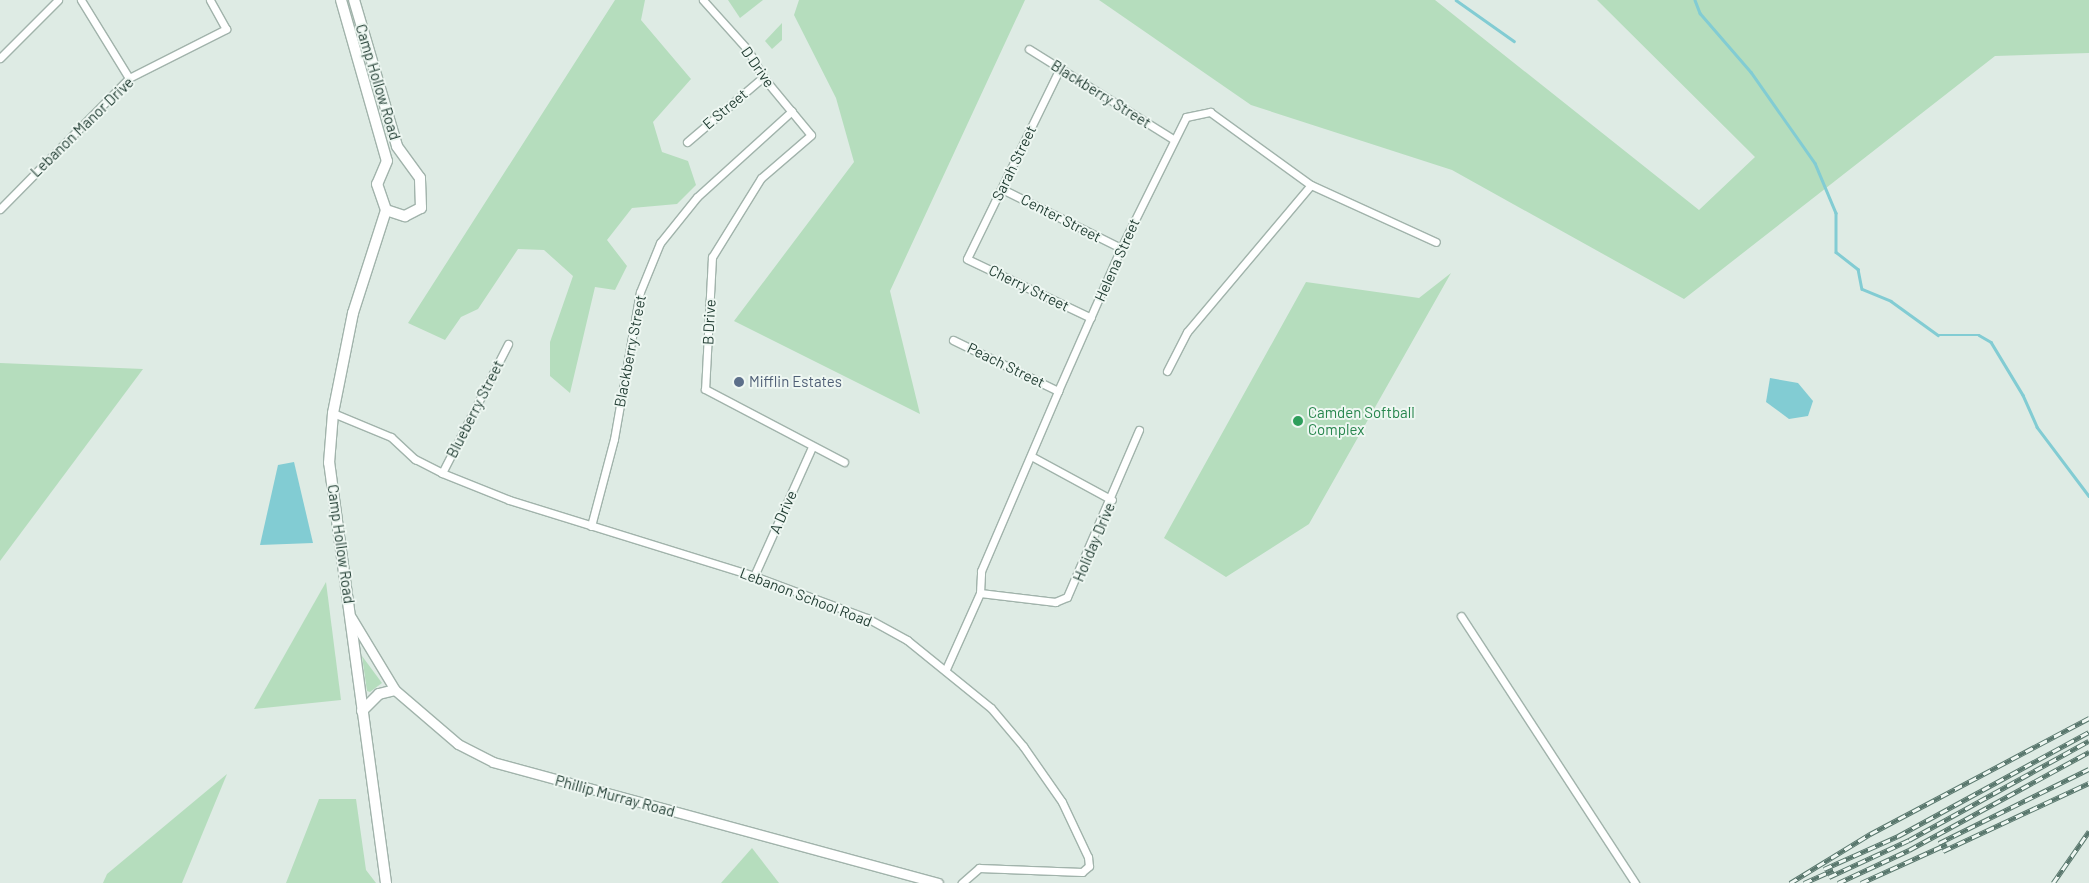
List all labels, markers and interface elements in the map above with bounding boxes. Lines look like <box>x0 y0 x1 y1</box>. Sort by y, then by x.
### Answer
street label: Camp Hollow Road <box>352 22 404 142</box>
street label: D Drive <box>738 43 778 91</box>
street label: Blackberry Street <box>1048 56 1154 132</box>
street label: Lebanon Manor Drive <box>27 73 137 181</box>
street label: E Street <box>699 85 751 133</box>
street label: Sarah Street <box>988 122 1040 204</box>
street label: Center Street <box>1018 190 1104 246</box>
street label: Helena Street <box>1091 216 1143 304</box>
street label: Cherry Street <box>986 261 1072 315</box>
street label: Blackberry Street <box>610 293 650 409</box>
street label: B Drive <box>699 299 719 345</box>
street label: Peach Street <box>964 338 1048 392</box>
street label: Blueberry Street <box>443 357 507 461</box>
place label: Mifflin Estates <box>749 373 842 391</box>
marker: Mifflin Estates <box>733 376 745 388</box>
place label: Camden Softball Complex <box>1308 403 1415 438</box>
marker: Camden Softball Complex <box>1292 415 1304 427</box>
street label: Camp Hollow Road <box>324 483 358 605</box>
street label: A Drive <box>766 488 800 536</box>
street label: Holiday Drive <box>1069 500 1119 584</box>
street label: Lebanon School Road <box>737 563 875 631</box>
street label: Phillip Murray Road <box>553 771 677 821</box>

